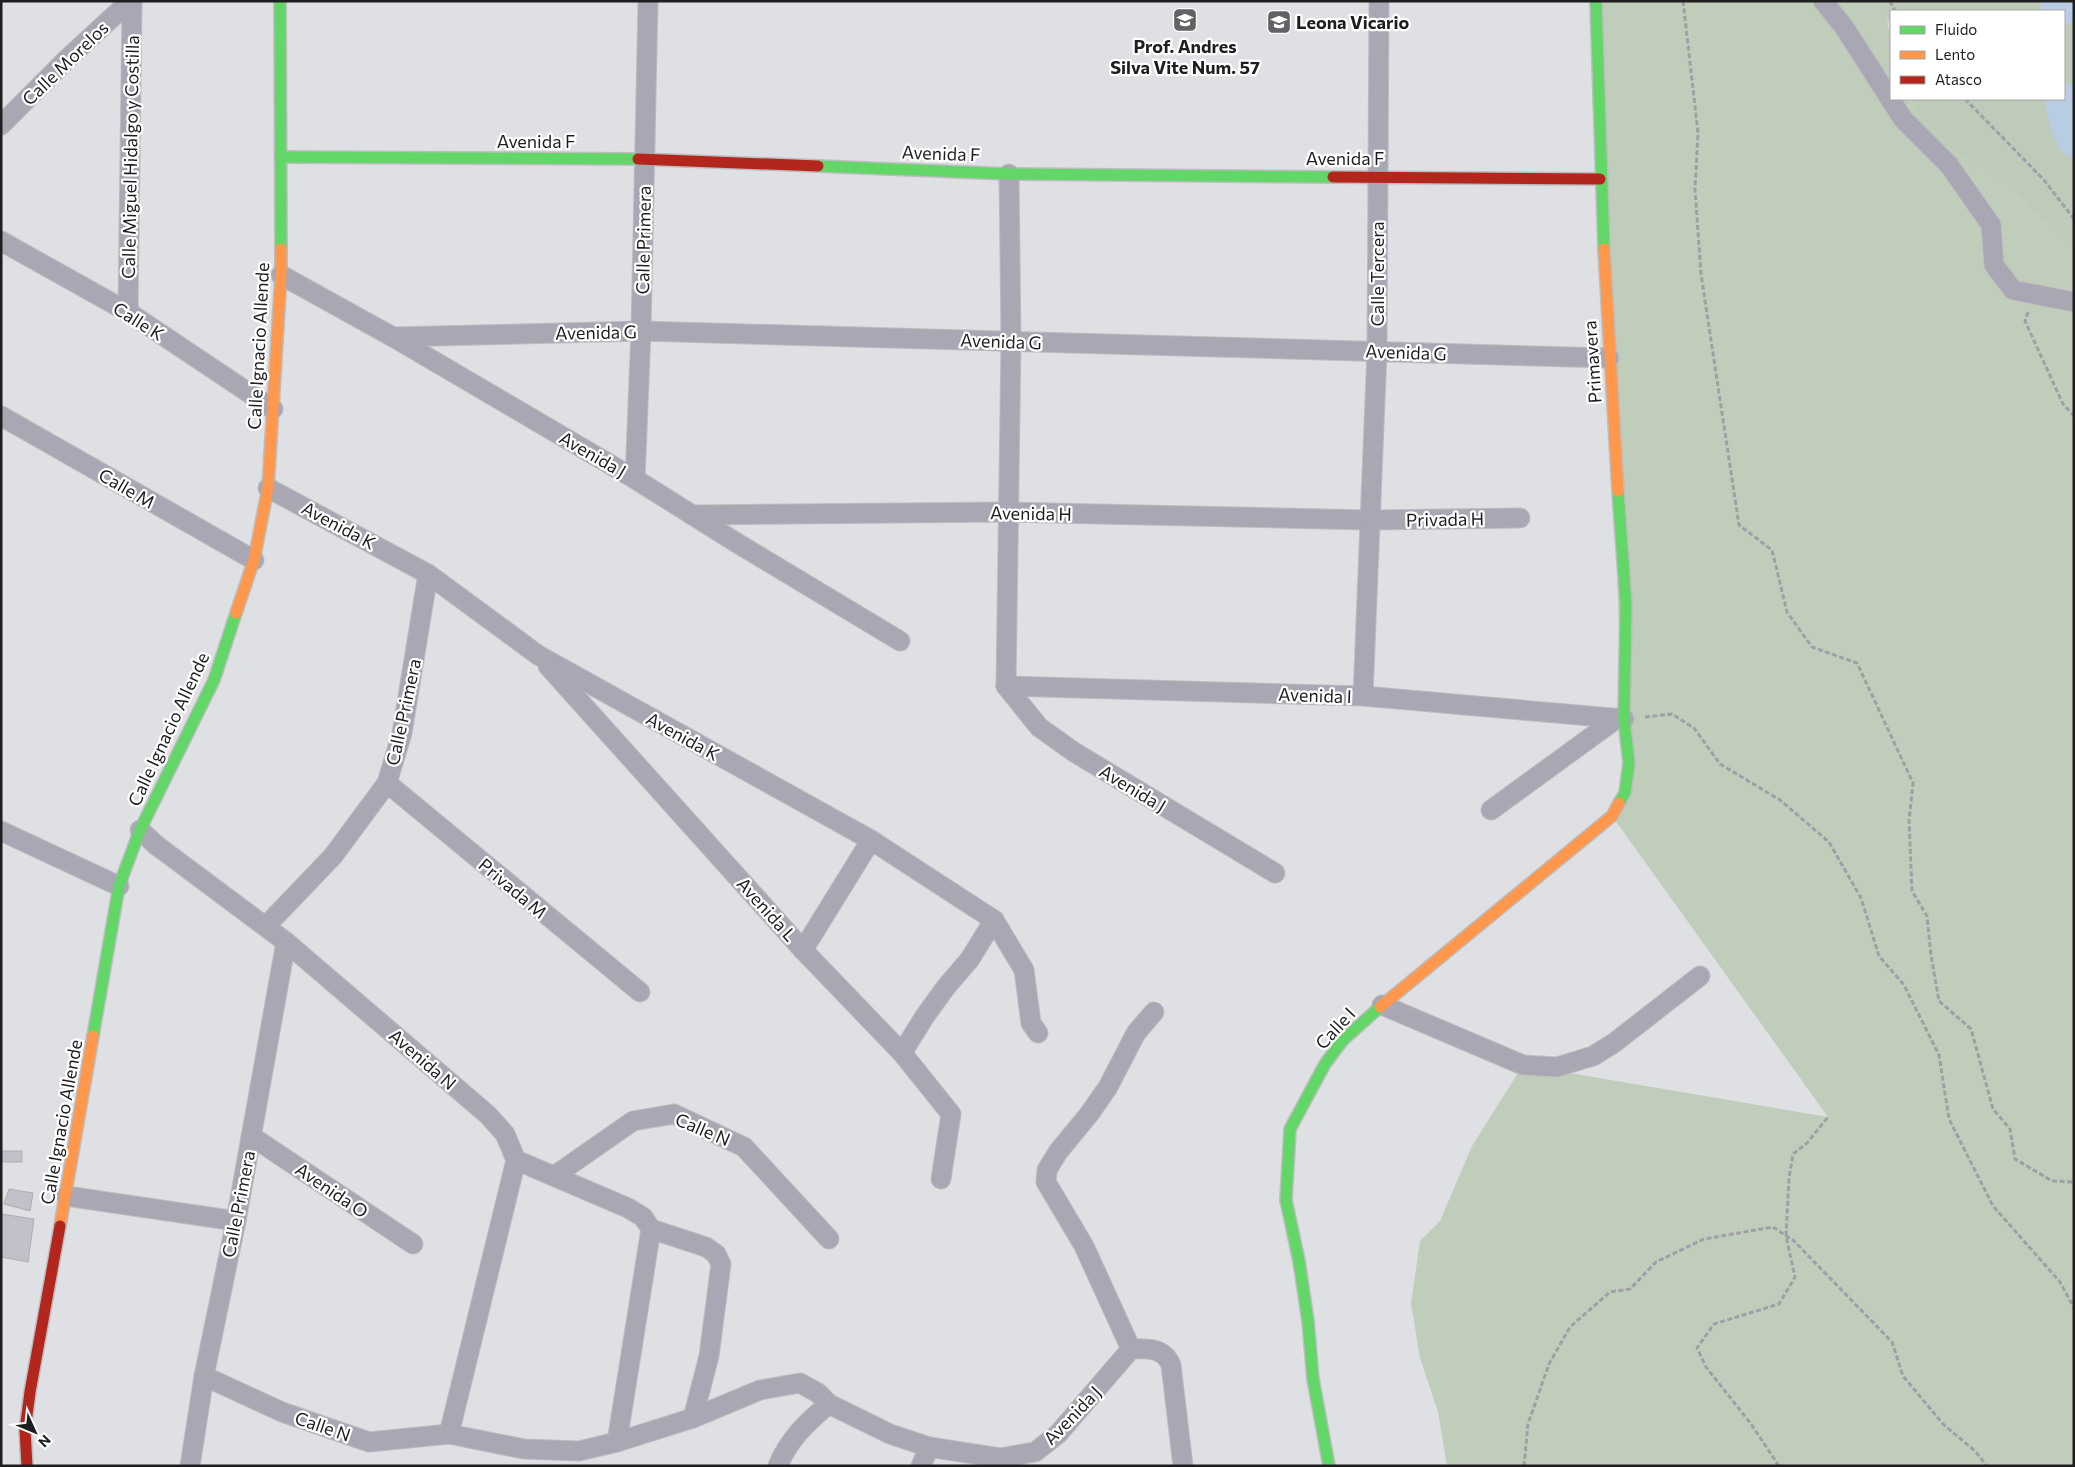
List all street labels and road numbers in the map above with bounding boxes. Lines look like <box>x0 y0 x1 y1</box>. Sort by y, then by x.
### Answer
street label: Calle Morelos <box>17 16 113 110</box>
street label: Calle Miguel Hidalgo y Costilla <box>117 35 143 279</box>
street label: Avenida F <box>497 130 575 152</box>
street label: Avenida F <box>901 141 981 165</box>
street label: Avenida F <box>1306 147 1384 169</box>
street label: Calle Primera <box>631 186 655 294</box>
street label: Calle Tercera <box>1366 221 1388 327</box>
street label: Calle Ignacio Allende <box>243 262 273 430</box>
street label: Calle K <box>109 297 169 345</box>
street label: Avenida G <box>555 320 637 344</box>
street label: Primavera <box>1578 320 1606 404</box>
street label: Avenida G <box>960 329 1042 353</box>
street label: Avenida G <box>1365 340 1447 364</box>
street label: Avenida J <box>556 426 630 482</box>
street label: Calle M <box>95 463 159 513</box>
street label: Avenida K <box>298 496 380 554</box>
street label: Avenida H <box>990 501 1072 525</box>
street label: Privada H <box>1406 507 1484 531</box>
street label: Calle Ignacio Allende <box>123 649 213 809</box>
street label: Calle Primera <box>381 657 425 767</box>
street label: Avenida I <box>1278 683 1352 707</box>
street label: Avenida K <box>642 707 724 765</box>
street label: Avenida J <box>1096 760 1170 816</box>
street label: Privada M <box>474 853 552 923</box>
street label: Avenida L <box>733 872 801 946</box>
street label: Calle I <box>1310 1003 1360 1053</box>
street label: Avenida N <box>385 1024 461 1094</box>
street label: Calle Ignacio Allende <box>36 1038 86 1206</box>
street label: Calle N <box>672 1108 734 1150</box>
street label: Calle Primera <box>217 1149 259 1259</box>
street label: Avenida O <box>291 1158 373 1222</box>
street label: Avenida J <box>1039 1381 1105 1449</box>
street label: Calle N <box>292 1406 354 1446</box>

